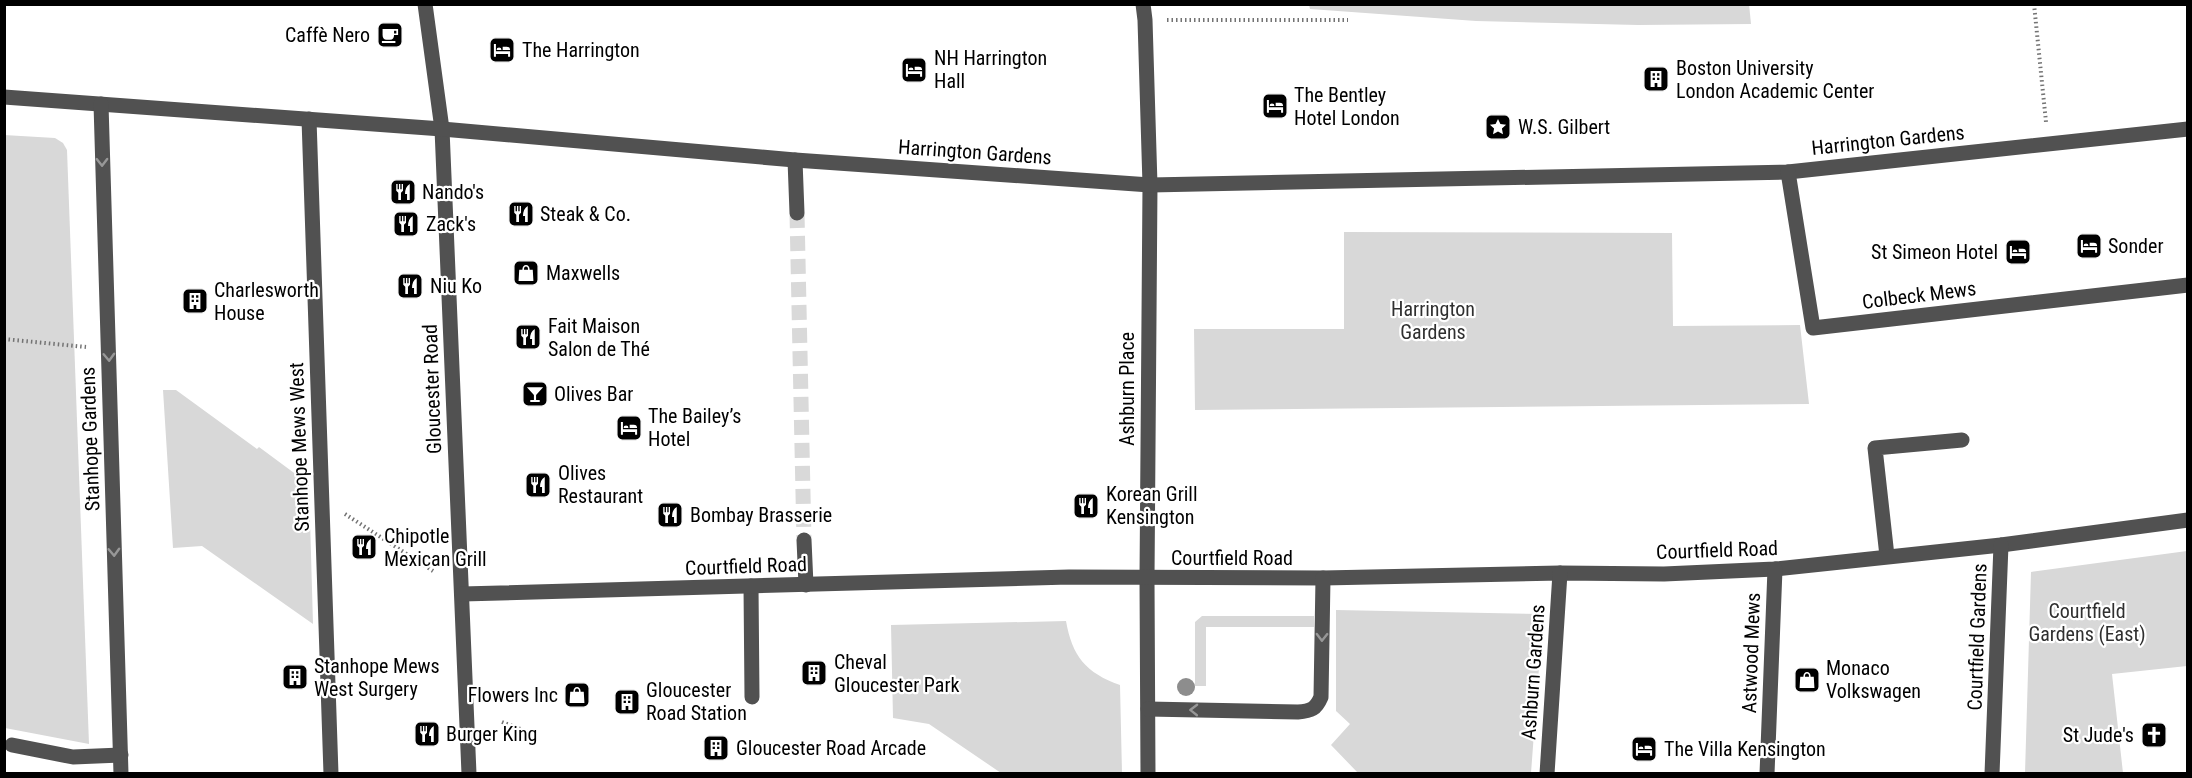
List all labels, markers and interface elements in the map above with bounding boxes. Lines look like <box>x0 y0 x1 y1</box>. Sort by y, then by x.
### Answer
cafe icon: Caffè Nero <box>375 20 405 50</box>
place label: Caffè Nero <box>285 23 370 47</box>
hotel icon: The Harrington <box>487 35 517 65</box>
place label: The Harrington <box>522 38 640 62</box>
place label: NH Harrington Hall <box>934 46 1047 93</box>
hotel icon: NH Harrington Hall <box>899 55 929 85</box>
place label: Boston University London Academic Center <box>1676 56 1874 103</box>
building icon: Boston University London Academic Center <box>1641 64 1671 94</box>
place label: The Bentley Hotel London <box>1294 83 1400 130</box>
hotel icon: The Bentley Hotel London <box>1260 91 1290 121</box>
place icon: W.S. Gilbert <box>1483 112 1513 142</box>
place label: W.S. Gilbert <box>1518 115 1610 139</box>
street label: Harrington Gardens <box>1810 120 1966 160</box>
street label: Harrington Gardens <box>897 135 1053 169</box>
one-way arrow <box>96 158 108 167</box>
restaurant icon: Nando's <box>388 177 418 207</box>
place label: Nando's <box>422 180 484 204</box>
restaurant icon: Steak & Co. <box>506 199 536 229</box>
place label: Steak & Co. <box>540 202 631 226</box>
restaurant icon: Zack's <box>391 209 421 239</box>
place label: Zack's <box>426 212 476 236</box>
hotel icon: Sonder <box>2074 231 2104 261</box>
place label: Sonder <box>2108 234 2164 258</box>
hotel icon: St Simeon Hotel <box>2003 237 2033 267</box>
place label: St Simeon Hotel <box>1871 240 1998 264</box>
shop icon: Maxwells <box>511 258 541 288</box>
place label: Maxwells <box>546 261 620 285</box>
restaurant icon: Niu Ko <box>395 271 425 301</box>
place label: Niu Ko <box>430 274 482 298</box>
street label: Colbeck Mews <box>1861 276 1977 314</box>
place label: Charlesworth House <box>214 278 319 325</box>
building icon: Charlesworth House <box>180 286 210 316</box>
park label: Harrington Gardens <box>1391 297 1475 344</box>
place label: Fait Maison Salon de Thé <box>548 314 650 361</box>
restaurant icon: Fait Maison Salon de Thé <box>513 322 543 352</box>
street label: Gloucester Road <box>418 324 446 454</box>
street label: Ashburn Place <box>1115 332 1139 446</box>
one-way arrow <box>102 353 115 362</box>
street label: Stanhope Mews West <box>284 362 314 532</box>
street label: Stanhope Gardens <box>75 366 105 512</box>
bar icon: Olives Bar <box>520 379 550 409</box>
place label: Olives Bar <box>554 382 633 406</box>
place label: The Bailey’s Hotel <box>648 404 741 451</box>
hotel icon: The Bailey’s Hotel <box>614 413 644 443</box>
place label: Olives Restaurant <box>558 461 643 508</box>
restaurant icon: Olives Restaurant <box>523 470 553 500</box>
place label: Korean Grill Kensington <box>1106 482 1198 529</box>
restaurant icon: Korean Grill Kensington <box>1071 491 1101 521</box>
restaurant icon: Bombay Brasserie <box>655 500 685 530</box>
place label: Bombay Brasserie <box>690 503 832 527</box>
place label: Chipotle Mexican Grill <box>384 524 487 571</box>
restaurant icon: Chipotle Mexican Grill <box>349 532 379 562</box>
street label: Courtfield Road <box>1656 536 1778 564</box>
street label: Courtfield Road <box>1171 546 1293 570</box>
one-way arrow <box>108 548 121 557</box>
street label: Courtfield Road <box>685 552 807 580</box>
street label: Courtfield Gardens <box>1962 563 1992 711</box>
street label: Astwood Mews <box>1737 592 1765 714</box>
park label: Courtfield Gardens (East) <box>2028 599 2146 646</box>
street label: Ashburn Gardens <box>1516 604 1550 740</box>
one-way arrow <box>1316 632 1328 641</box>
place label: Cheval Gloucester Park <box>834 650 960 697</box>
place label: Stanhope Mews West Surgery <box>314 654 440 701</box>
place label: Monaco Volkswagen <box>1826 656 1921 703</box>
building icon: Cheval Gloucester Park <box>799 658 829 688</box>
building icon: Stanhope Mews West Surgery <box>280 662 310 692</box>
shop icon: Monaco Volkswagen <box>1792 665 1822 695</box>
place label: Gloucester Road Station <box>646 678 747 725</box>
shop icon: Flowers Inc <box>562 680 592 710</box>
place label: Flowers Inc <box>468 683 558 707</box>
building icon: Gloucester Road Station <box>612 687 642 717</box>
one-way arrow <box>1190 704 1199 716</box>
restaurant icon: Burger King <box>412 719 442 749</box>
church icon: St Jude's <box>2139 720 2169 750</box>
place label: Burger King <box>446 722 537 746</box>
place label: St Jude's <box>2063 723 2134 747</box>
building icon: Gloucester Road Arcade <box>701 733 731 763</box>
hotel icon: The Villa Kensington <box>1629 734 1659 764</box>
place label: Gloucester Road Arcade <box>736 736 926 760</box>
place label: The Villa Kensington <box>1664 737 1826 761</box>

